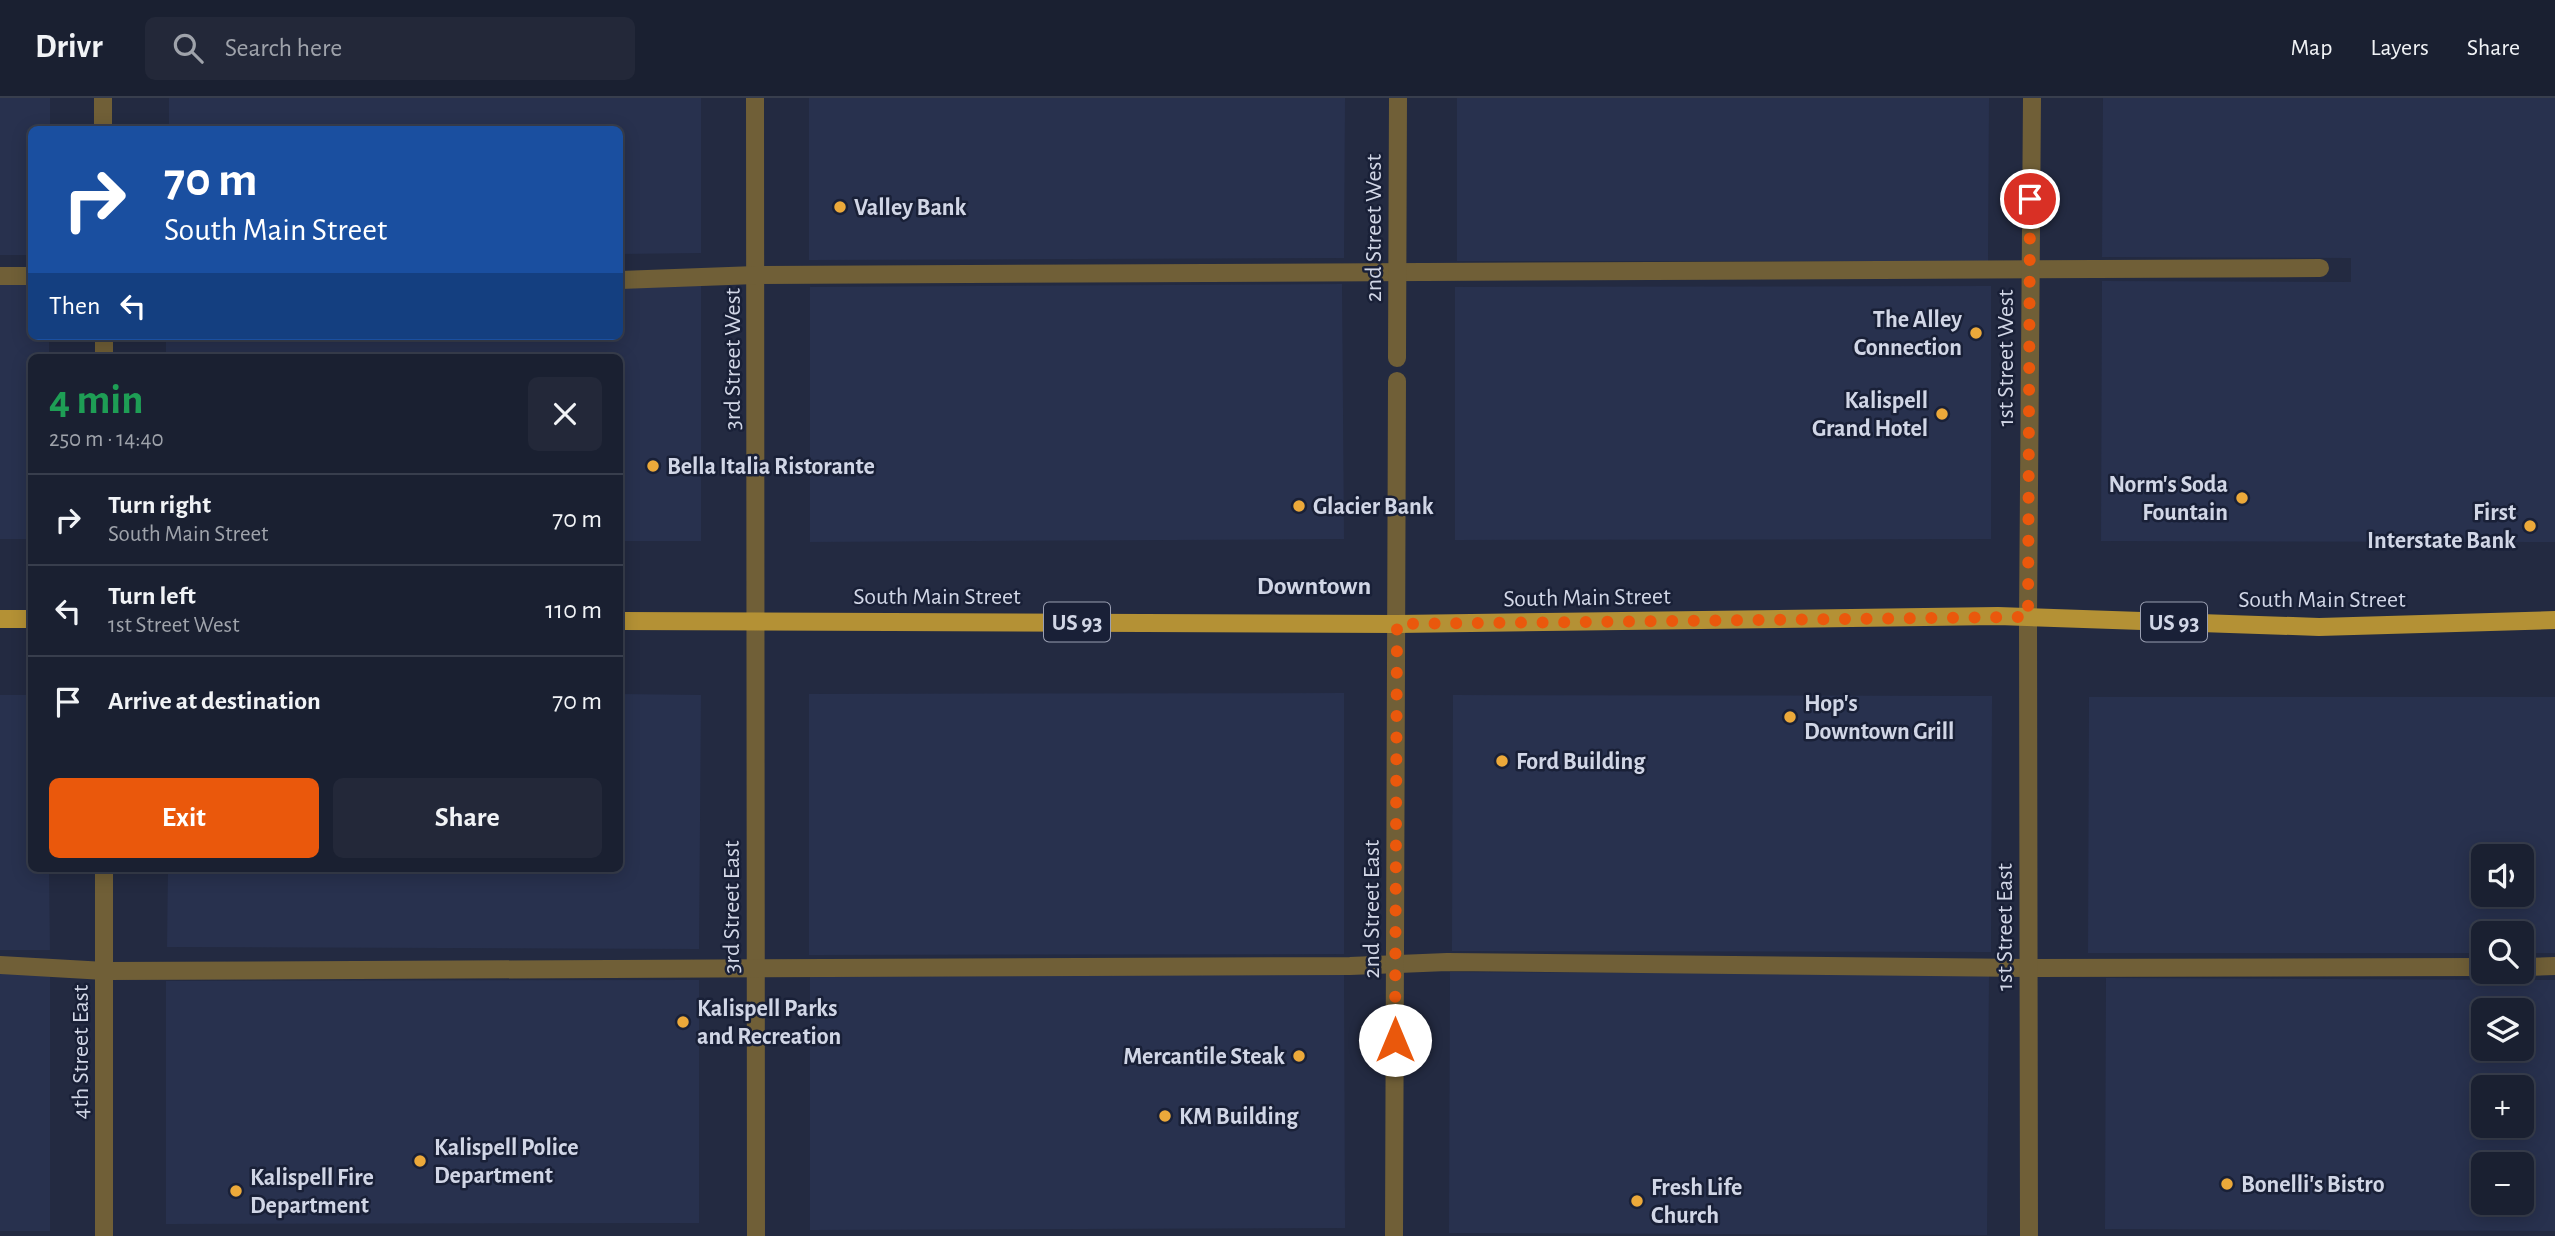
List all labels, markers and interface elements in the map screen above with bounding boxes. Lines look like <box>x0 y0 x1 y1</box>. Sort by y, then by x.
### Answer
search box <box>145 17 635 80</box>
icon: search <box>169 29 207 67</box>
text: Drivr <box>35 31 103 64</box>
text: Search here <box>225 35 342 61</box>
text: Map <box>2290 36 2332 60</box>
text: Layers <box>2370 36 2429 60</box>
text: Share <box>2467 36 2520 60</box>
icon: right <box>49 154 140 245</box>
street label: 2nd Street West <box>1362 154 1386 302</box>
text: 70 m <box>164 156 258 205</box>
pin <box>2000 169 2060 229</box>
icon: arrive <box>2011 180 2049 218</box>
place label: Valley Bank <box>854 196 967 220</box>
marker: Valley Bank <box>832 199 848 215</box>
text: South Main Street <box>164 214 387 246</box>
icon: left <box>114 287 152 325</box>
street label: 3rd Street West <box>721 287 745 430</box>
street label: 1st Street West <box>1994 289 2018 427</box>
text: Then <box>49 293 100 319</box>
place label: The Alley Connection <box>1854 308 1962 360</box>
marker: The Alley Connection <box>1968 325 1984 341</box>
button: close <box>528 377 602 451</box>
text: 4 min <box>49 379 144 421</box>
place label: Kalispell Grand Hotel <box>1812 389 1928 441</box>
marker: Kalispell Grand Hotel <box>1934 406 1950 422</box>
text: 250 m · 14:40 <box>49 428 164 451</box>
place label: Bella Italia Ristorante <box>667 455 875 479</box>
marker: Bella Italia Ristorante <box>645 458 661 474</box>
place label: Norm's Soda Fountain <box>2108 473 2228 525</box>
marker: Norm's Soda Fountain <box>2234 490 2250 506</box>
text: Turn right <box>108 492 211 518</box>
place label: Glacier Bank <box>1313 495 1434 519</box>
marker: Glacier Bank <box>1291 498 1307 514</box>
icon: right <box>49 501 87 539</box>
place label: First Interstate Bank <box>2367 501 2516 553</box>
text: 70 m <box>552 506 602 532</box>
marker: First Interstate Bank <box>2522 518 2538 534</box>
text: South Main Street <box>108 523 268 546</box>
district label: Downtown <box>1257 573 1371 599</box>
text: Turn left <box>108 583 196 609</box>
street label: South Main Street <box>853 585 1021 609</box>
street label: South Main Street <box>1503 585 1671 611</box>
street label: South Main Street <box>2238 588 2406 612</box>
icon: left <box>49 592 87 630</box>
text: 110 m <box>545 597 602 623</box>
road number: US 93 <box>1044 602 1110 642</box>
road number: US 93 <box>2141 602 2207 642</box>
text: 1st Street West <box>108 614 239 637</box>
icon: arrive <box>49 683 87 721</box>
text: Arrive at destination <box>108 688 321 714</box>
text: 70 m <box>552 688 602 714</box>
place label: Hop's Downtown Grill <box>1804 692 1954 744</box>
marker: Hop's Downtown Grill <box>1782 709 1798 725</box>
place label: Ford Building <box>1516 750 1646 774</box>
marker: Ford Building <box>1494 753 1510 769</box>
button: Exit <box>49 778 319 858</box>
button: Share <box>333 778 602 858</box>
street label: 2nd Street East <box>1360 839 1384 978</box>
street label: 3rd Street East <box>720 840 744 974</box>
map controls <box>2471 844 2534 1215</box>
button: sound <box>2471 844 2534 907</box>
street label: 1st Street East <box>1993 863 2017 991</box>
button: search <box>2471 921 2534 984</box>
street label: 4th Street East <box>69 984 93 1119</box>
place label: Kalispell Parks and Recreation <box>697 997 841 1049</box>
button: layers <box>2471 998 2534 1061</box>
position arrow <box>1358 1003 1432 1077</box>
marker: Kalispell Parks and Recreation <box>675 1014 691 1030</box>
place label: Mercantile Steak <box>1123 1045 1285 1069</box>
marker: Mercantile Steak <box>1291 1048 1307 1064</box>
button: + <box>2471 1075 2534 1138</box>
place label: KM Building <box>1179 1105 1299 1129</box>
marker: KM Building <box>1157 1108 1173 1124</box>
place label: Kalispell Police Department <box>434 1136 579 1188</box>
button: − <box>2471 1152 2534 1215</box>
marker: Kalispell Police Department <box>412 1153 428 1169</box>
place label: Kalispell Fire Department <box>250 1166 374 1218</box>
place label: Bonelli's Bistro <box>2241 1173 2385 1197</box>
place label: Fresh Life Church <box>1651 1176 1742 1228</box>
marker: Bonelli's Bistro <box>2219 1176 2235 1192</box>
marker: Kalispell Fire Department <box>228 1183 244 1199</box>
marker: Fresh Life Church <box>1629 1193 1645 1209</box>

